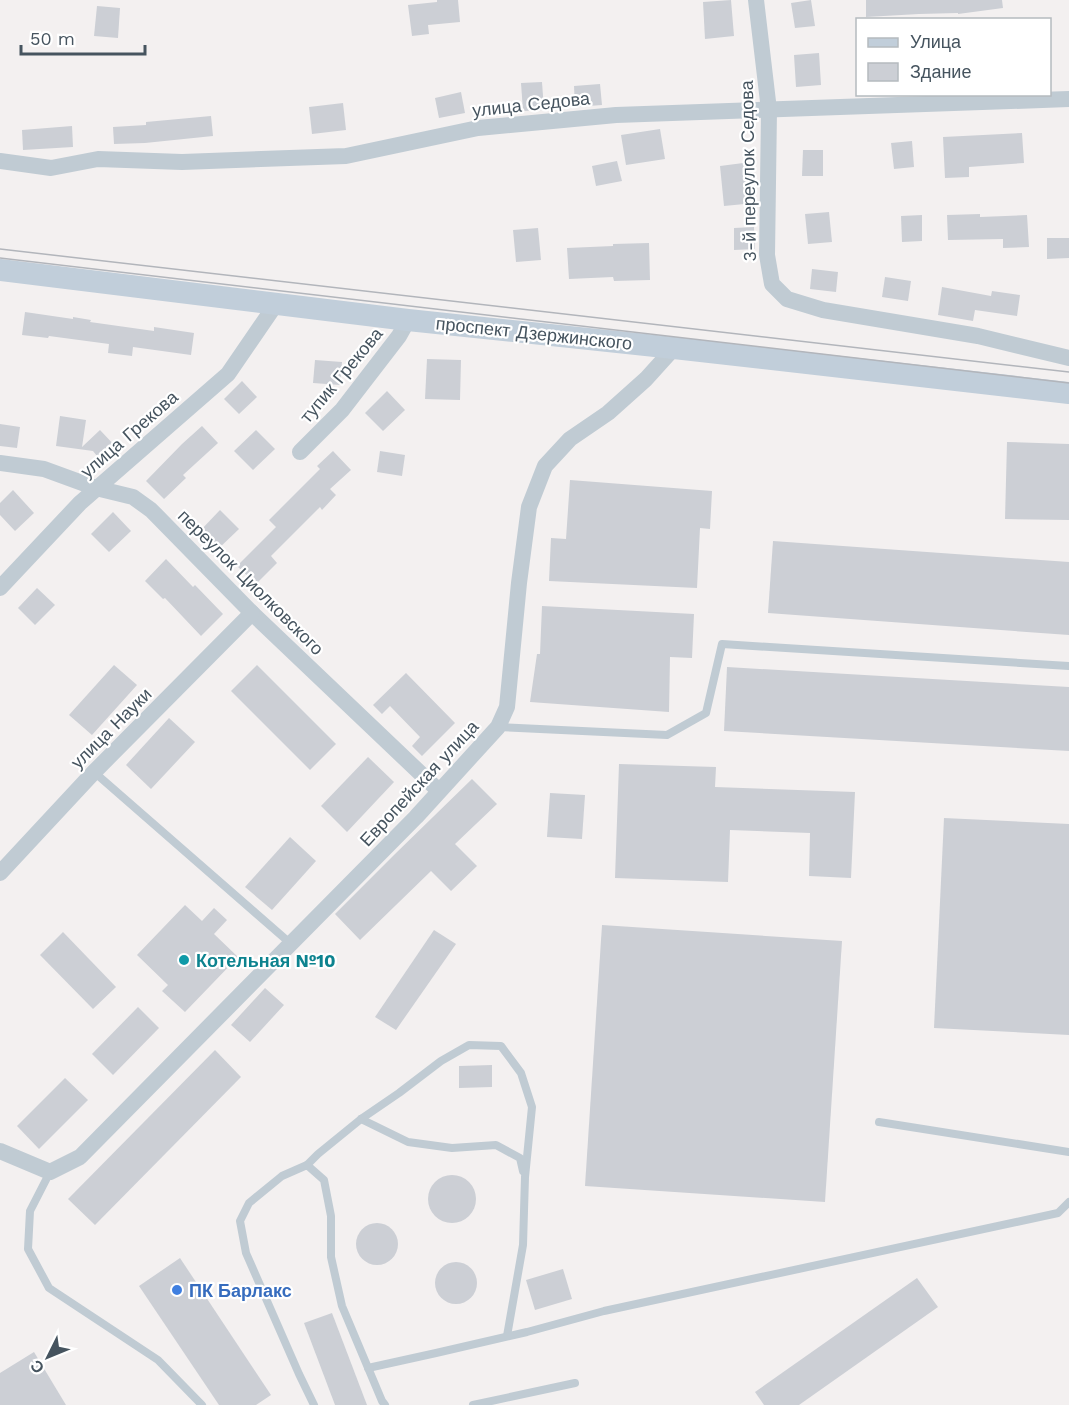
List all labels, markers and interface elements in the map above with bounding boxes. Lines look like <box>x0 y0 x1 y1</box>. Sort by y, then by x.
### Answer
scale bar <box>21 18 146 56</box>
legend <box>856 18 1051 96</box>
text: 50 m <box>30 28 75 49</box>
text: Улица <box>910 31 962 52</box>
text: Здание <box>910 61 971 82</box>
street label: 3-й переулок Седова <box>736 79 760 262</box>
street label: улица Седова <box>471 87 592 121</box>
street label: проспект Дзержинского <box>435 312 633 354</box>
street label: тупик Грекова <box>295 322 387 427</box>
street label: улица Грекова <box>76 385 183 482</box>
street label: переулок Циолковского <box>174 505 328 659</box>
street label: улица Науки <box>66 683 156 773</box>
street label: Европейская улица <box>355 715 483 850</box>
place label: Котельная №10 <box>196 950 336 971</box>
marker: Котельная №10 <box>177 953 191 967</box>
place label: ПК Барлакс <box>189 1280 292 1301</box>
marker: ПК Барлакс <box>170 1283 184 1297</box>
north arrow <box>18 1327 78 1387</box>
text: С <box>26 1356 48 1378</box>

